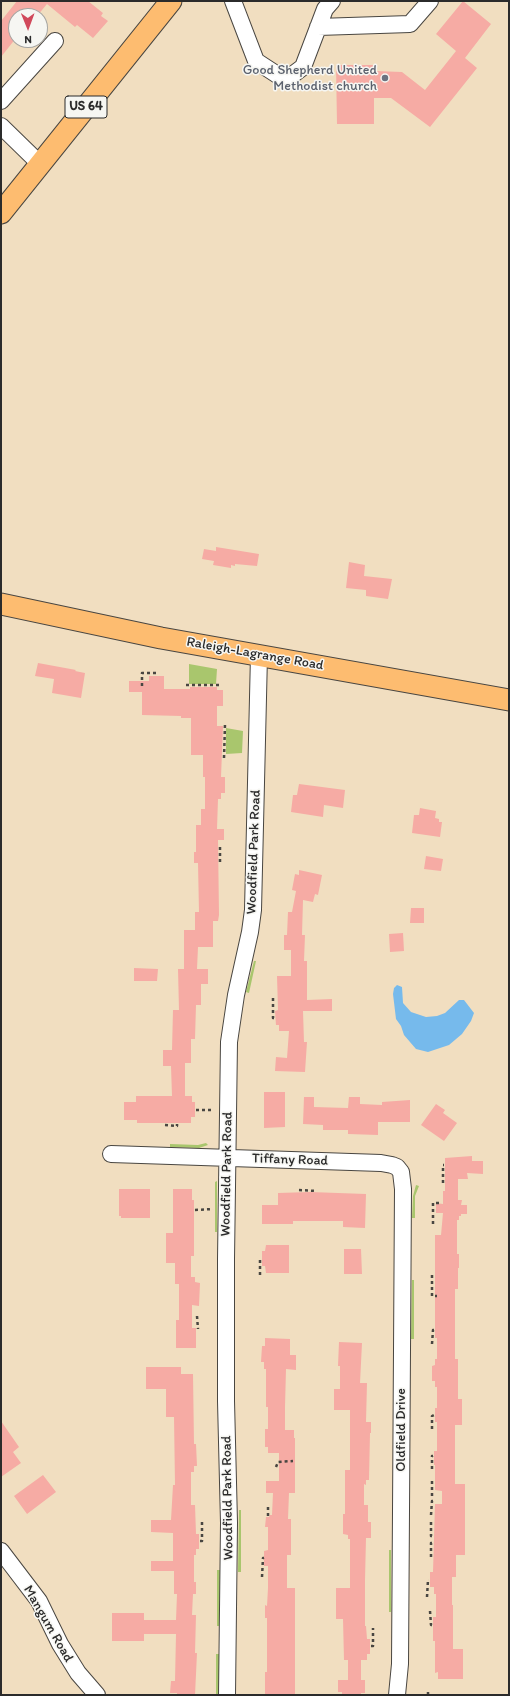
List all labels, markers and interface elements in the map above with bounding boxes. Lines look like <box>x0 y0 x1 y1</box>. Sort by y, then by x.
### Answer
north arrow <box>8 8 48 48</box>
text: N <box>24 33 32 46</box>
place label: Good Shepherd United Methodist church <box>243 62 377 94</box>
marker: Good Shepherd United Methodist church <box>380 73 390 83</box>
road number: US 64 <box>65 96 107 118</box>
street label: Raleigh-Lagrange Road <box>185 634 325 674</box>
street label: Woodfield Park Road <box>243 789 265 915</box>
street label: Woodfield Park Road <box>218 1112 236 1236</box>
street label: Tiffany Road <box>252 1150 328 1170</box>
street label: Oldfield Drive <box>393 1388 409 1472</box>
street label: Woodfield Park Road <box>219 1436 237 1560</box>
street label: Mangum Road <box>19 1583 77 1665</box>

